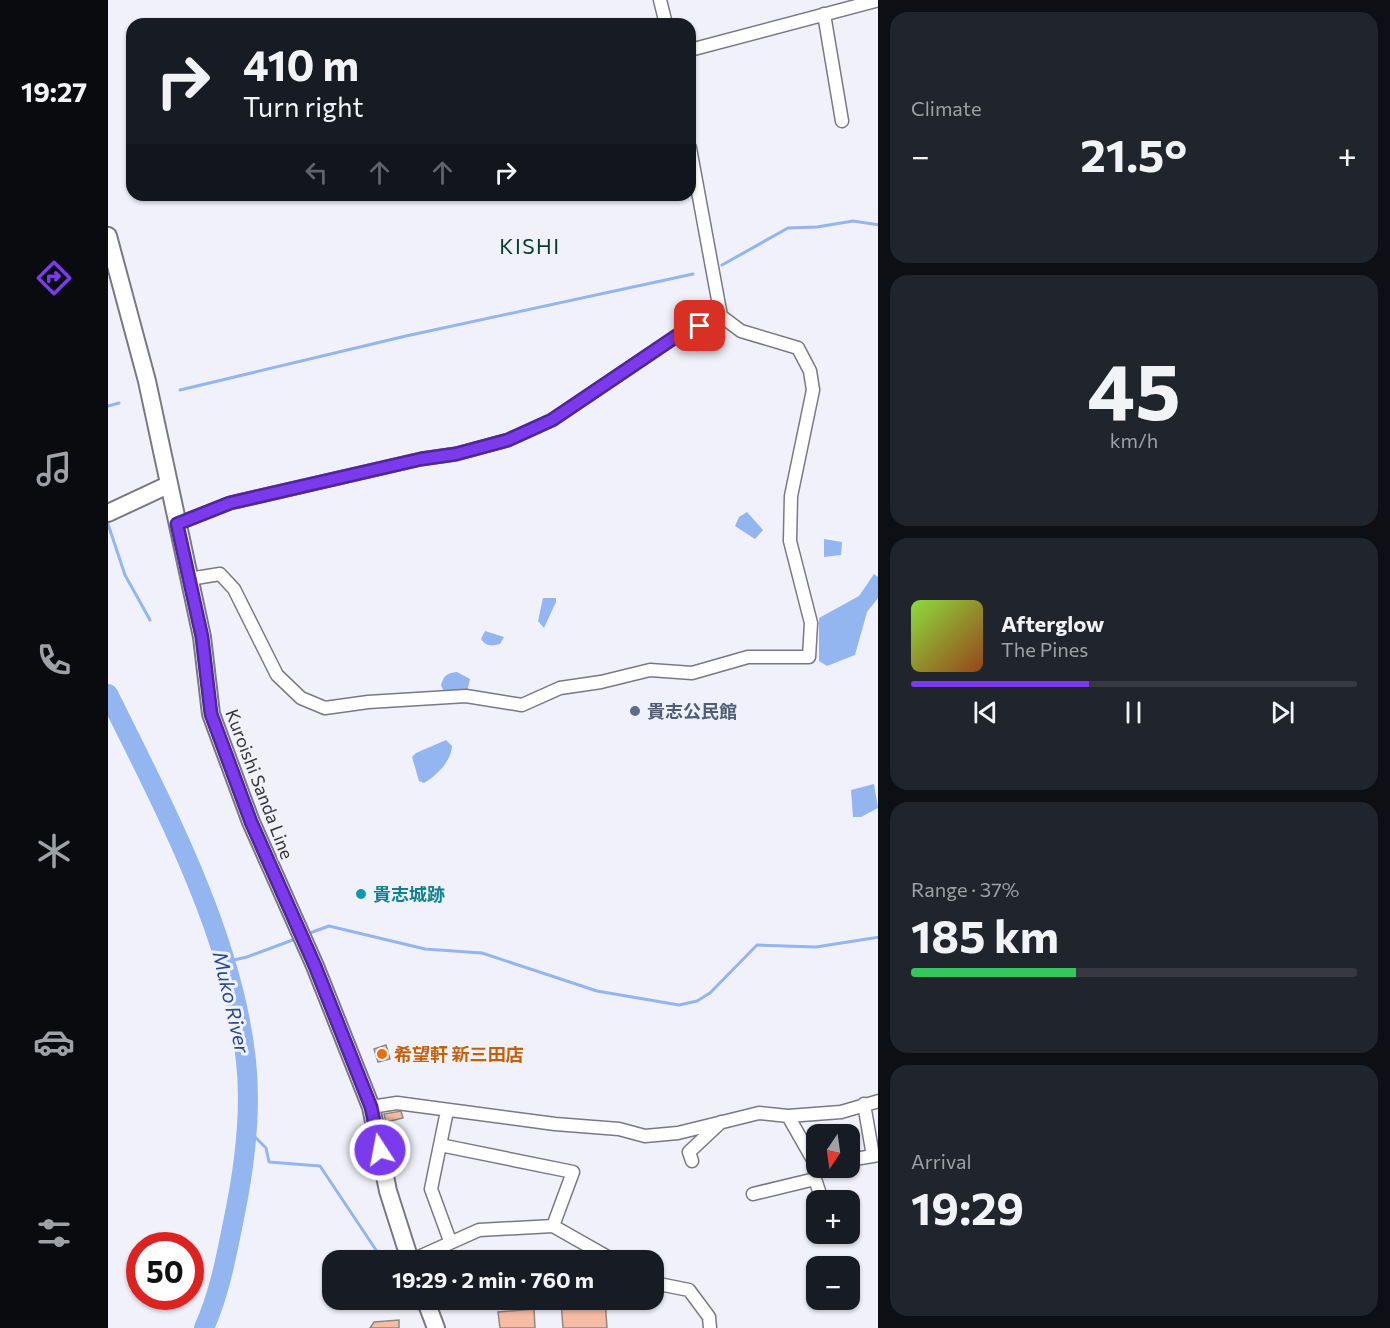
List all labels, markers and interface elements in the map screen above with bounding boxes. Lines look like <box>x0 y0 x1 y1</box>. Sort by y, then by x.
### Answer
text: 410 m <box>243 38 359 90</box>
icon: right <box>144 42 222 120</box>
text: 19:27 <box>21 75 87 108</box>
text: Turn right <box>243 90 363 123</box>
text: Climate <box>911 96 981 120</box>
text: 21.5° <box>1080 126 1187 181</box>
text: − <box>911 134 930 175</box>
text: + <box>1338 134 1357 175</box>
icon: left <box>300 156 333 189</box>
icon: ahead <box>363 156 396 189</box>
icon: ahead <box>426 156 459 189</box>
icon: right <box>489 156 522 189</box>
district label: KISHI <box>499 233 561 258</box>
icon: directions <box>33 257 75 299</box>
pin <box>674 300 725 351</box>
icon: arrive <box>683 309 716 342</box>
text: 45 <box>1087 341 1181 436</box>
text: km/h <box>1110 428 1158 452</box>
icon: music <box>33 448 75 490</box>
text: Afterglow <box>1001 610 1104 637</box>
text: The Pines <box>1001 637 1088 661</box>
icon: phone <box>33 639 75 681</box>
icon: previous <box>969 696 1002 729</box>
icon: pause <box>1117 696 1150 729</box>
icon: next <box>1266 696 1299 729</box>
place label: 貴志公民館 <box>647 700 737 722</box>
marker: 貴志公民館 <box>628 704 642 718</box>
street label: Kuroishi Sanda Line <box>221 706 299 862</box>
icon: climate <box>33 830 75 872</box>
text: Range · 37% <box>911 877 1019 901</box>
place label: 貴志城跡 <box>373 883 445 905</box>
marker: 貴志城跡 <box>354 887 368 901</box>
text: 185 km <box>911 907 1059 962</box>
water label: Muko River <box>209 949 256 1056</box>
icon: car <box>33 1021 75 1063</box>
place label: 希望軒 新三田店 <box>394 1043 523 1065</box>
marker: 希望軒 新三田店 <box>375 1047 389 1061</box>
position arrow <box>348 1118 412 1182</box>
north arrow <box>806 1124 860 1178</box>
map controls <box>806 1124 860 1310</box>
text: Arrival <box>911 1149 972 1173</box>
text: 19:29 <box>911 1179 1024 1234</box>
button: + <box>806 1190 860 1244</box>
icon: filters <box>33 1212 75 1254</box>
speed limit sign: 50 <box>126 1232 204 1310</box>
button: − <box>806 1256 860 1310</box>
text: 19:29 · 2 min · 760 m <box>392 1266 594 1293</box>

